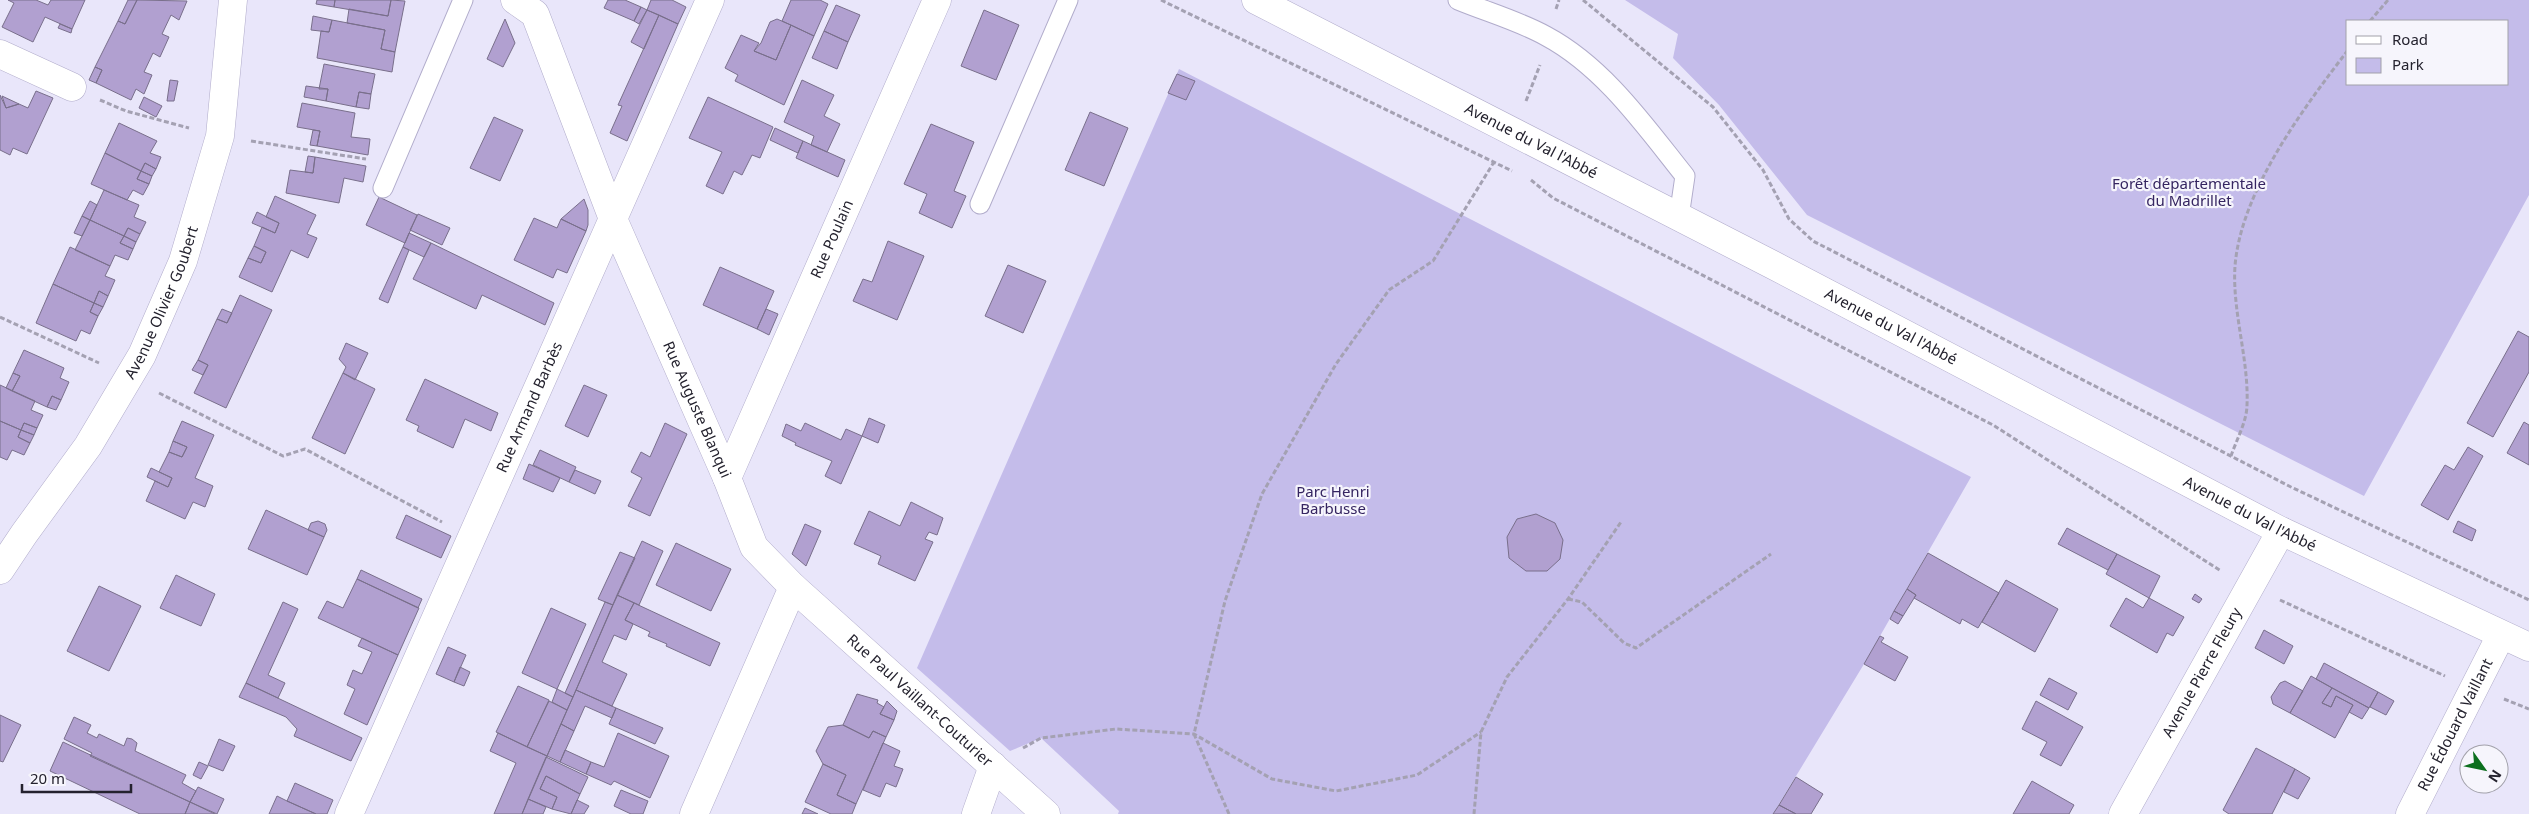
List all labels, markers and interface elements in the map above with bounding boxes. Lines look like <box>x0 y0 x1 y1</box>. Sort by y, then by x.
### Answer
legend <box>2346 20 2509 85</box>
text: Road <box>2392 29 2428 49</box>
text: Park <box>2392 54 2424 74</box>
street label: Avenue du Val l'Abbé <box>1462 98 1601 182</box>
park label: Forêt départementale du Madrillet <box>2112 173 2266 210</box>
street label: Rue Poulain <box>805 196 857 281</box>
street label: Avenue Olivier Goubert <box>119 223 202 382</box>
street label: Avenue du Val l'Abbé <box>1822 283 1961 369</box>
street label: Rue Armand Barbès <box>491 338 566 475</box>
street label: Rue Auguste Blanqui <box>659 338 737 481</box>
street label: Avenue du Val l'Abbé <box>2180 471 2320 555</box>
park label: Parc Henri Barbusse <box>1296 481 1370 518</box>
street label: Avenue Pierre Fleury <box>2157 603 2246 741</box>
street label: Rue Paul Vaillant-Couturier <box>843 629 997 771</box>
street label: Rue Édouard Vaillant <box>2412 654 2497 794</box>
north arrow <box>2459 744 2509 794</box>
scale bar <box>22 762 131 794</box>
text: N <box>2484 766 2506 786</box>
text: 20 m <box>30 768 65 788</box>

